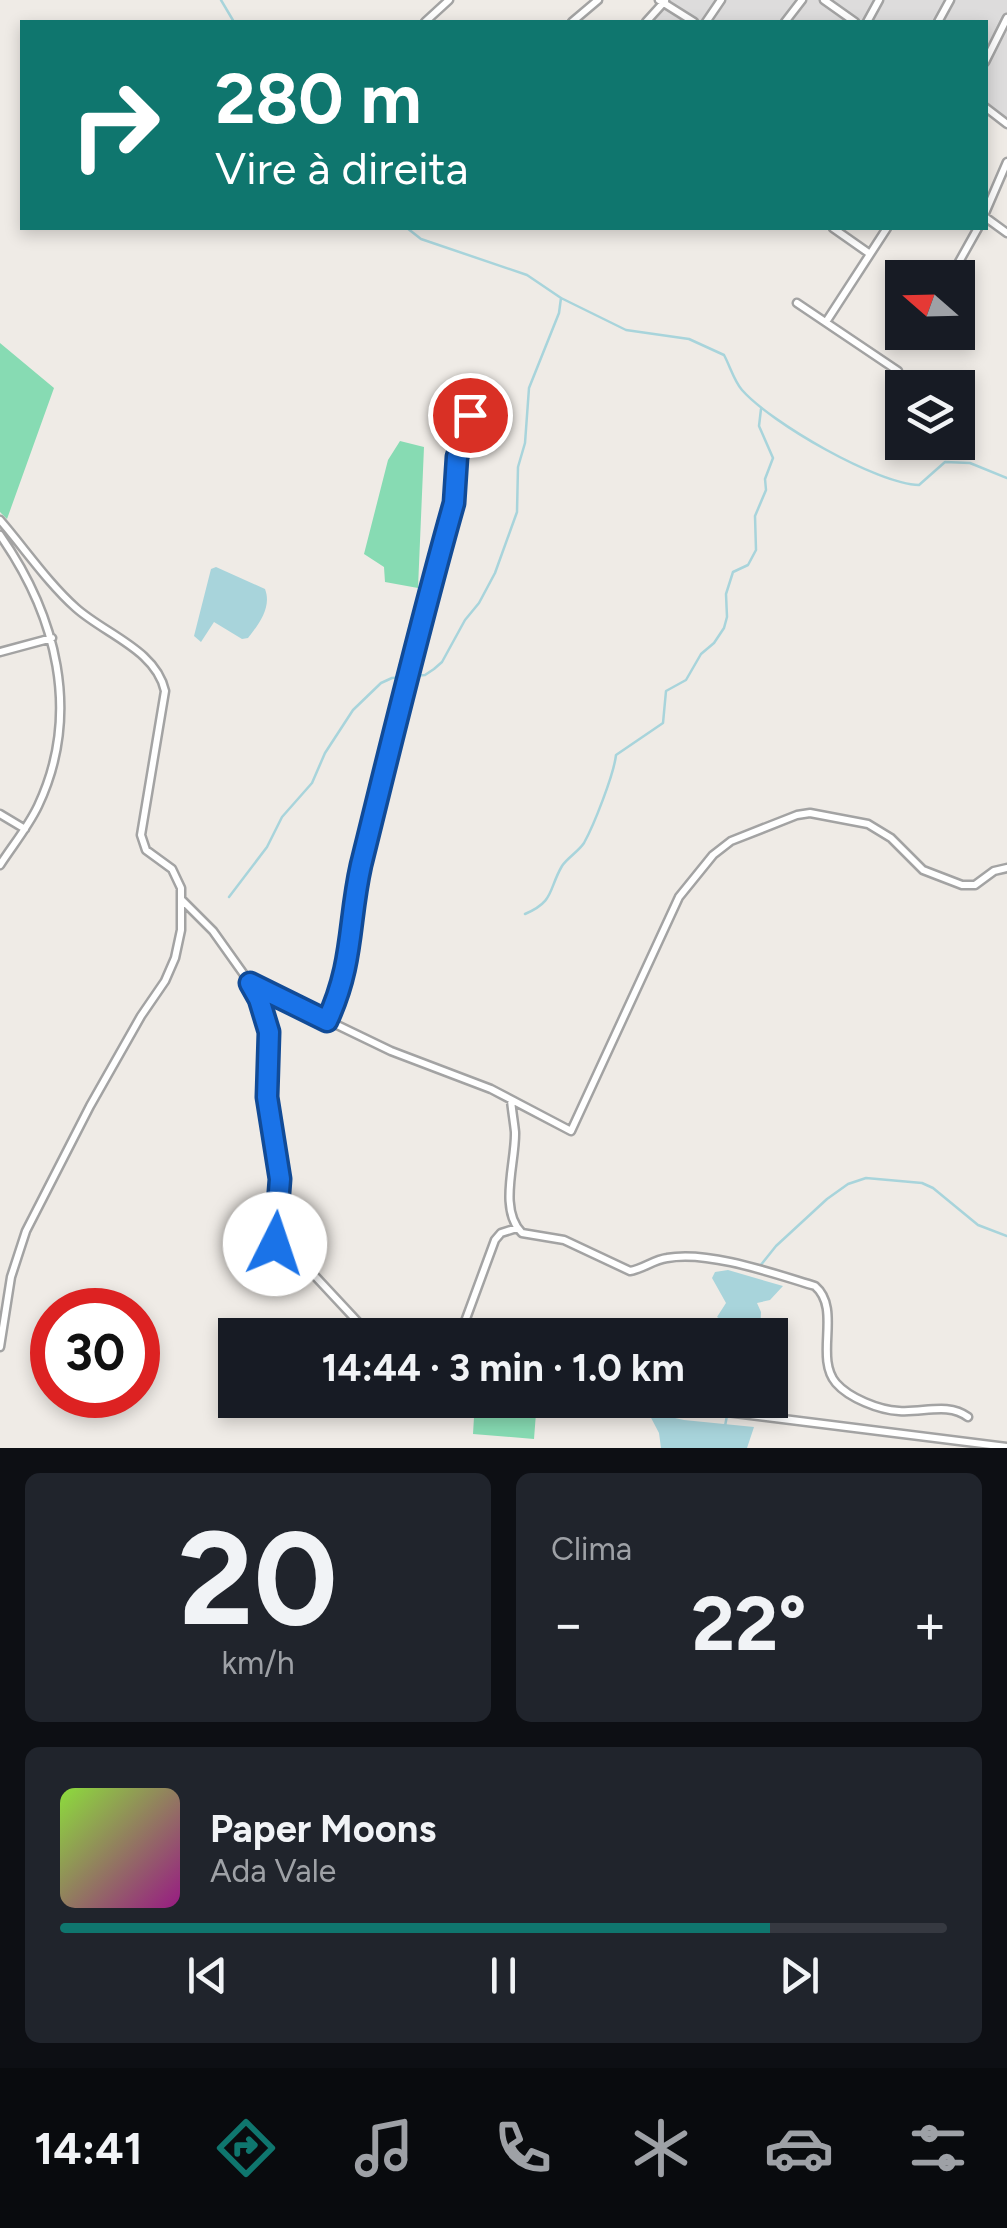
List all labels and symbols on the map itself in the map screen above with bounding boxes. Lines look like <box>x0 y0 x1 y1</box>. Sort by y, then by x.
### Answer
north arrow <box>885 260 975 350</box>
pin <box>428 373 513 458</box>
position arrow <box>223 1192 327 1296</box>
speed limit sign: 30 <box>30 1288 160 1418</box>

